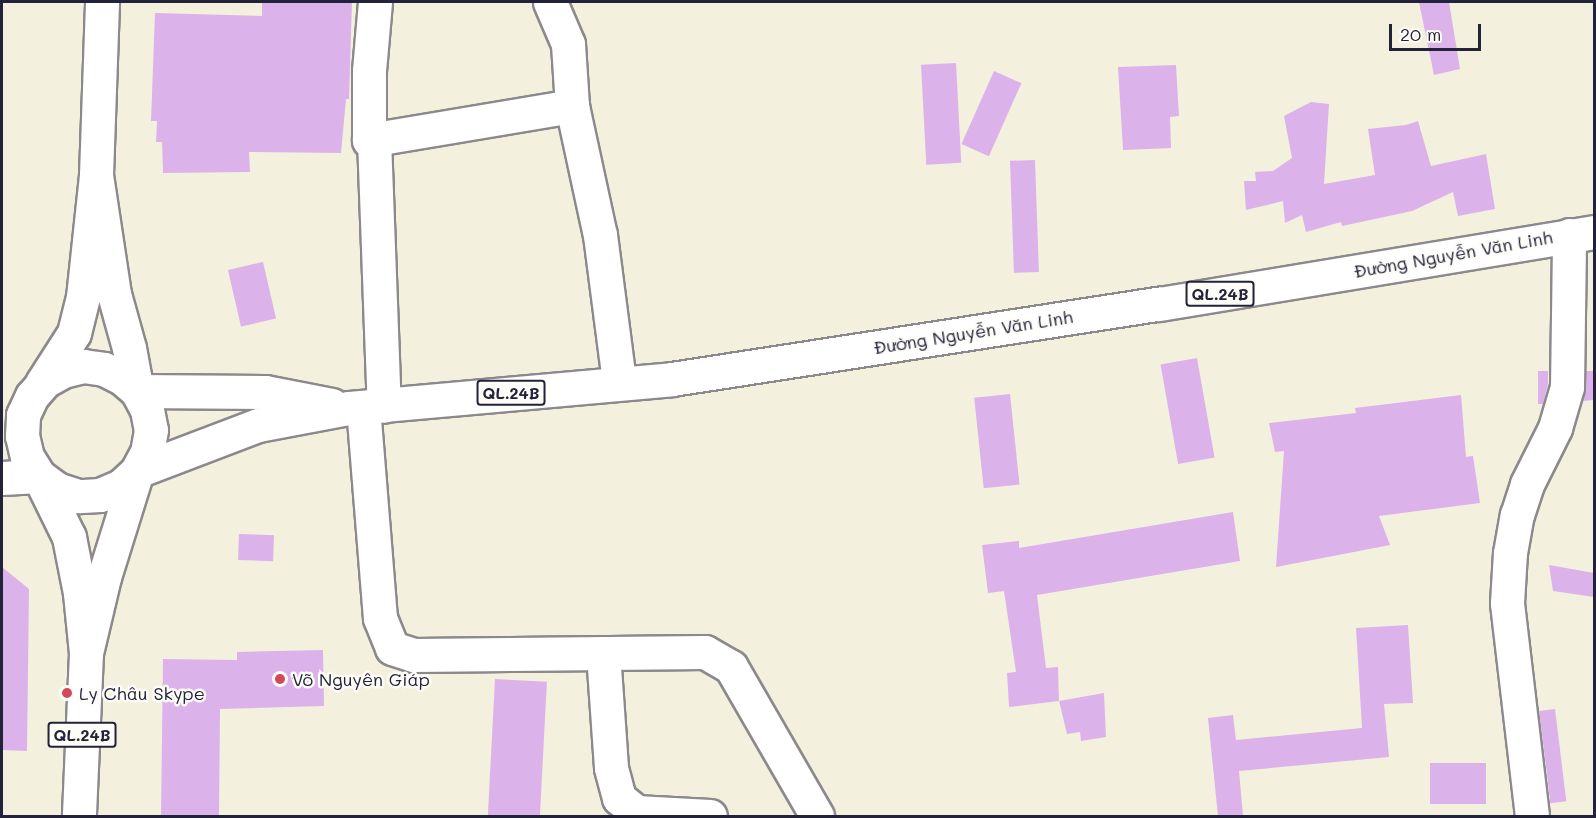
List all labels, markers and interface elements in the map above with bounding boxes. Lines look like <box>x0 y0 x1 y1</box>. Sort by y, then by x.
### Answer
scale bar <box>1392 12 1484 50</box>
text: 20 m <box>1400 22 1441 46</box>
street label: Đường Nguyễn Văn Linh <box>1352 226 1554 282</box>
road number: QL.24B <box>1186 281 1254 307</box>
street label: Đường Nguyễn Văn Linh <box>872 306 1074 358</box>
road number: QL.24B <box>476 380 546 406</box>
place label: Võ Nguyên Giáp <box>292 668 430 690</box>
marker: Võ Nguyên Giáp <box>273 672 287 686</box>
place label: Ly Châu Skype <box>79 682 205 704</box>
marker: Ly Châu Skype <box>60 686 74 700</box>
road number: QL.24B <box>48 722 116 748</box>

